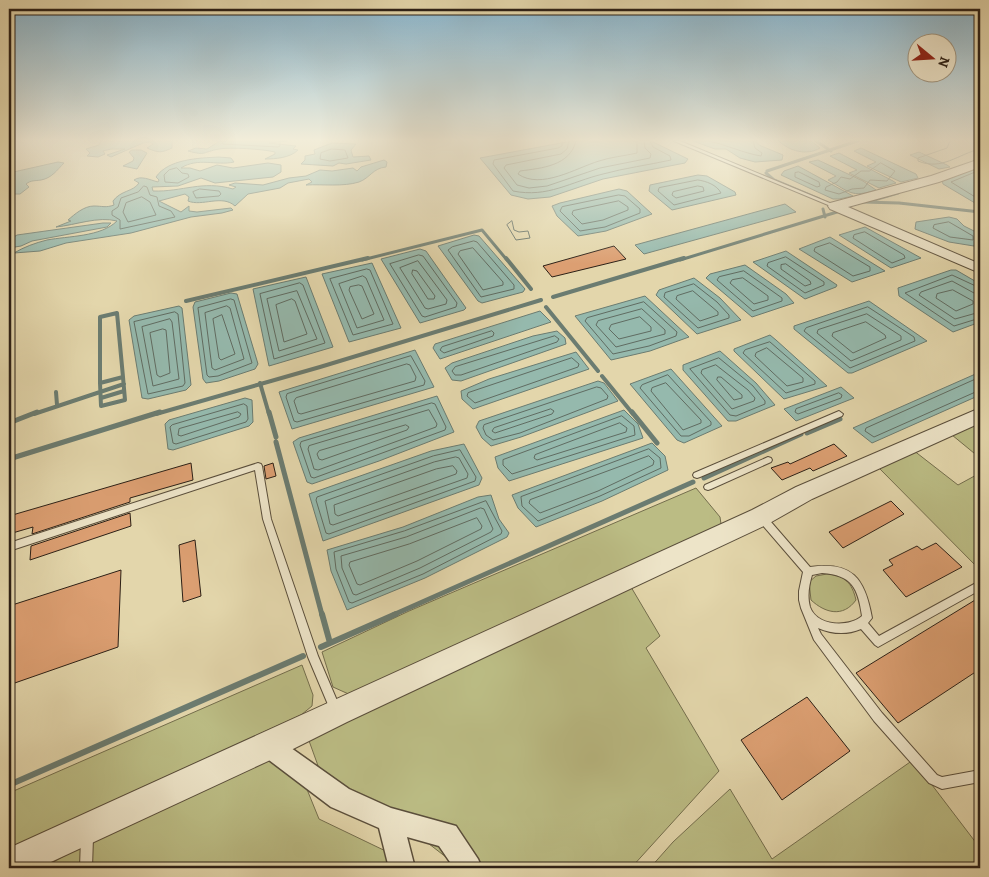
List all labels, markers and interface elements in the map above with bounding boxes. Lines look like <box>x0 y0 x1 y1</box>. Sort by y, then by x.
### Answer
north arrow <box>906 32 956 82</box>
text: N <box>933 54 954 70</box>

